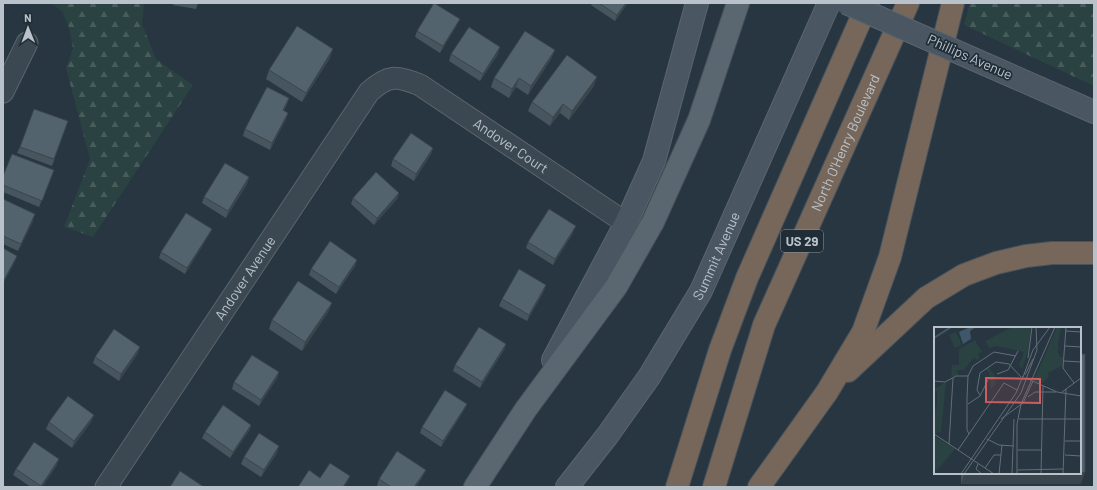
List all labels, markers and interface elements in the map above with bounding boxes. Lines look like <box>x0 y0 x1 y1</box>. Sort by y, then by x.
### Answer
north arrow <box>8 8 48 48</box>
text: N <box>24 11 32 24</box>
street label: Phillips Avenue <box>925 30 1015 83</box>
street label: North O'Henry Boulevard <box>807 72 883 214</box>
street label: Andover Court <box>470 114 552 177</box>
street label: Summit Avenue <box>689 209 743 303</box>
road number: US 29 <box>781 230 823 252</box>
street label: Andover Avenue <box>211 233 279 323</box>
inset map <box>934 327 1081 474</box>

